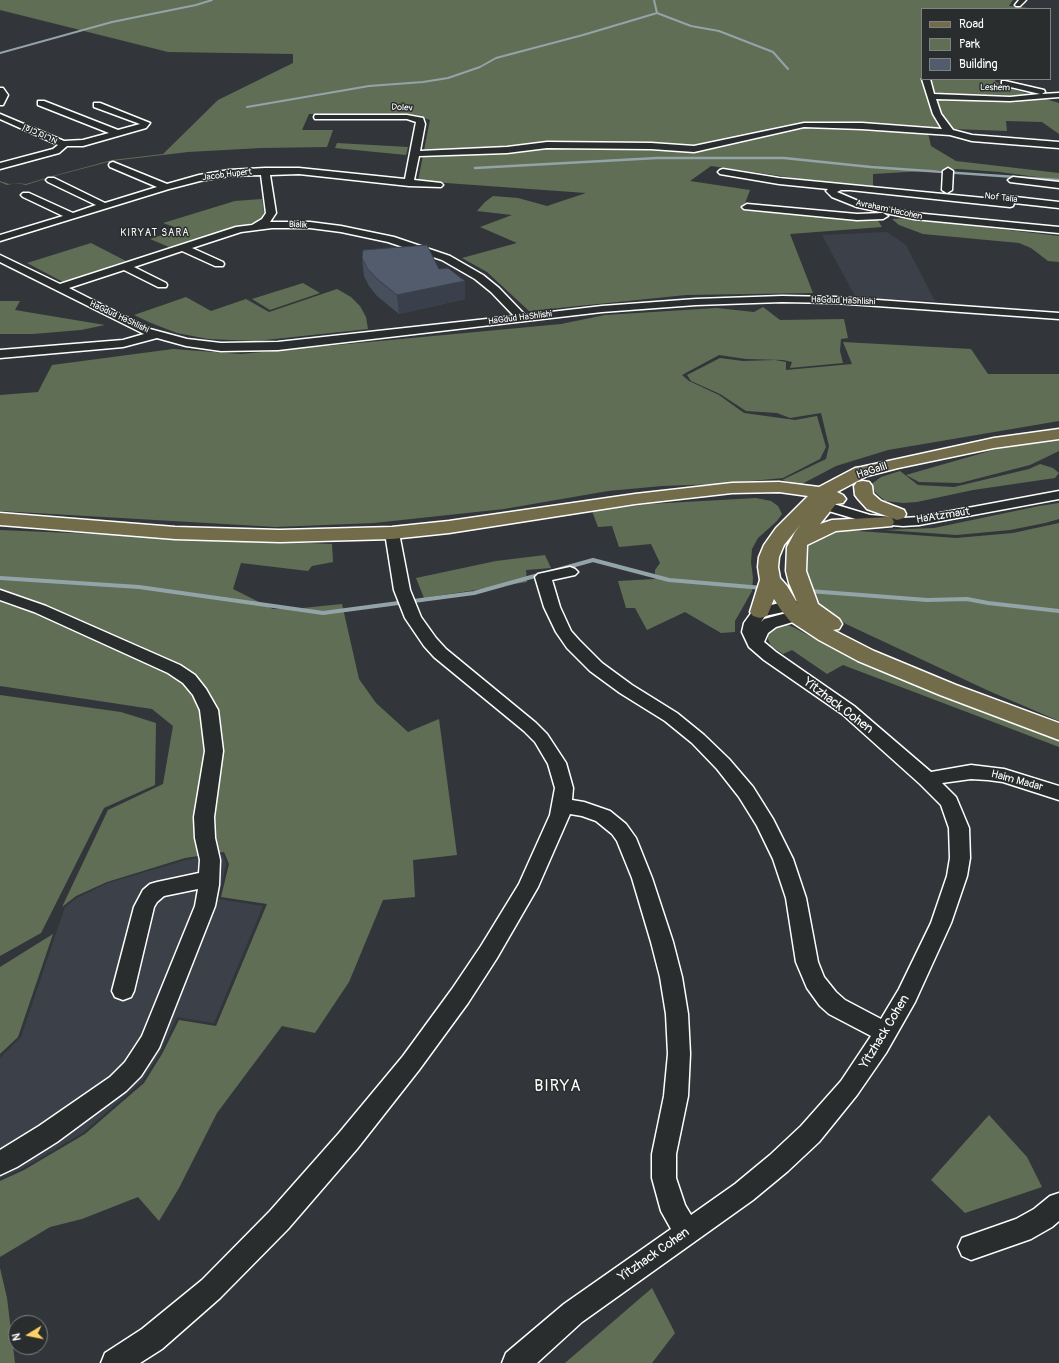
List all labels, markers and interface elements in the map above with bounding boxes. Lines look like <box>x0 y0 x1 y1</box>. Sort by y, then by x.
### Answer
legend <box>921 8 1051 80</box>
text: Road <box>959 17 984 32</box>
text: Park <box>959 37 980 52</box>
text: Building <box>959 57 998 72</box>
street label: Leshem <box>980 82 1010 94</box>
street label: Dolev <box>391 102 413 114</box>
street label: מרום כנען <box>21 121 59 147</box>
street label: Jacob Hupert <box>202 167 252 183</box>
street label: Nof Talia <box>984 191 1018 205</box>
street label: Avraham Hacohen <box>855 198 923 222</box>
street label: Bialik <box>289 219 307 231</box>
district label: KIRYAT SARA <box>120 227 190 239</box>
street label: HaGdud HaShlishi <box>811 294 875 308</box>
street label: HaGdud HaShlishi <box>88 299 150 335</box>
street label: HaGdud HaShlishi <box>487 309 553 327</box>
street label: HaGalil <box>855 460 889 482</box>
street label: HaAtzmaut <box>915 505 971 527</box>
street label: Yitzhack Cohen <box>800 675 876 737</box>
street label: Haim Madar <box>990 768 1044 794</box>
street label: Yitzhack Cohen <box>857 992 913 1072</box>
district label: BIRYA <box>534 1077 582 1097</box>
street label: Yitzhack Cohen <box>615 1225 693 1285</box>
north arrow <box>8 1315 48 1355</box>
text: N <box>10 1332 24 1342</box>

